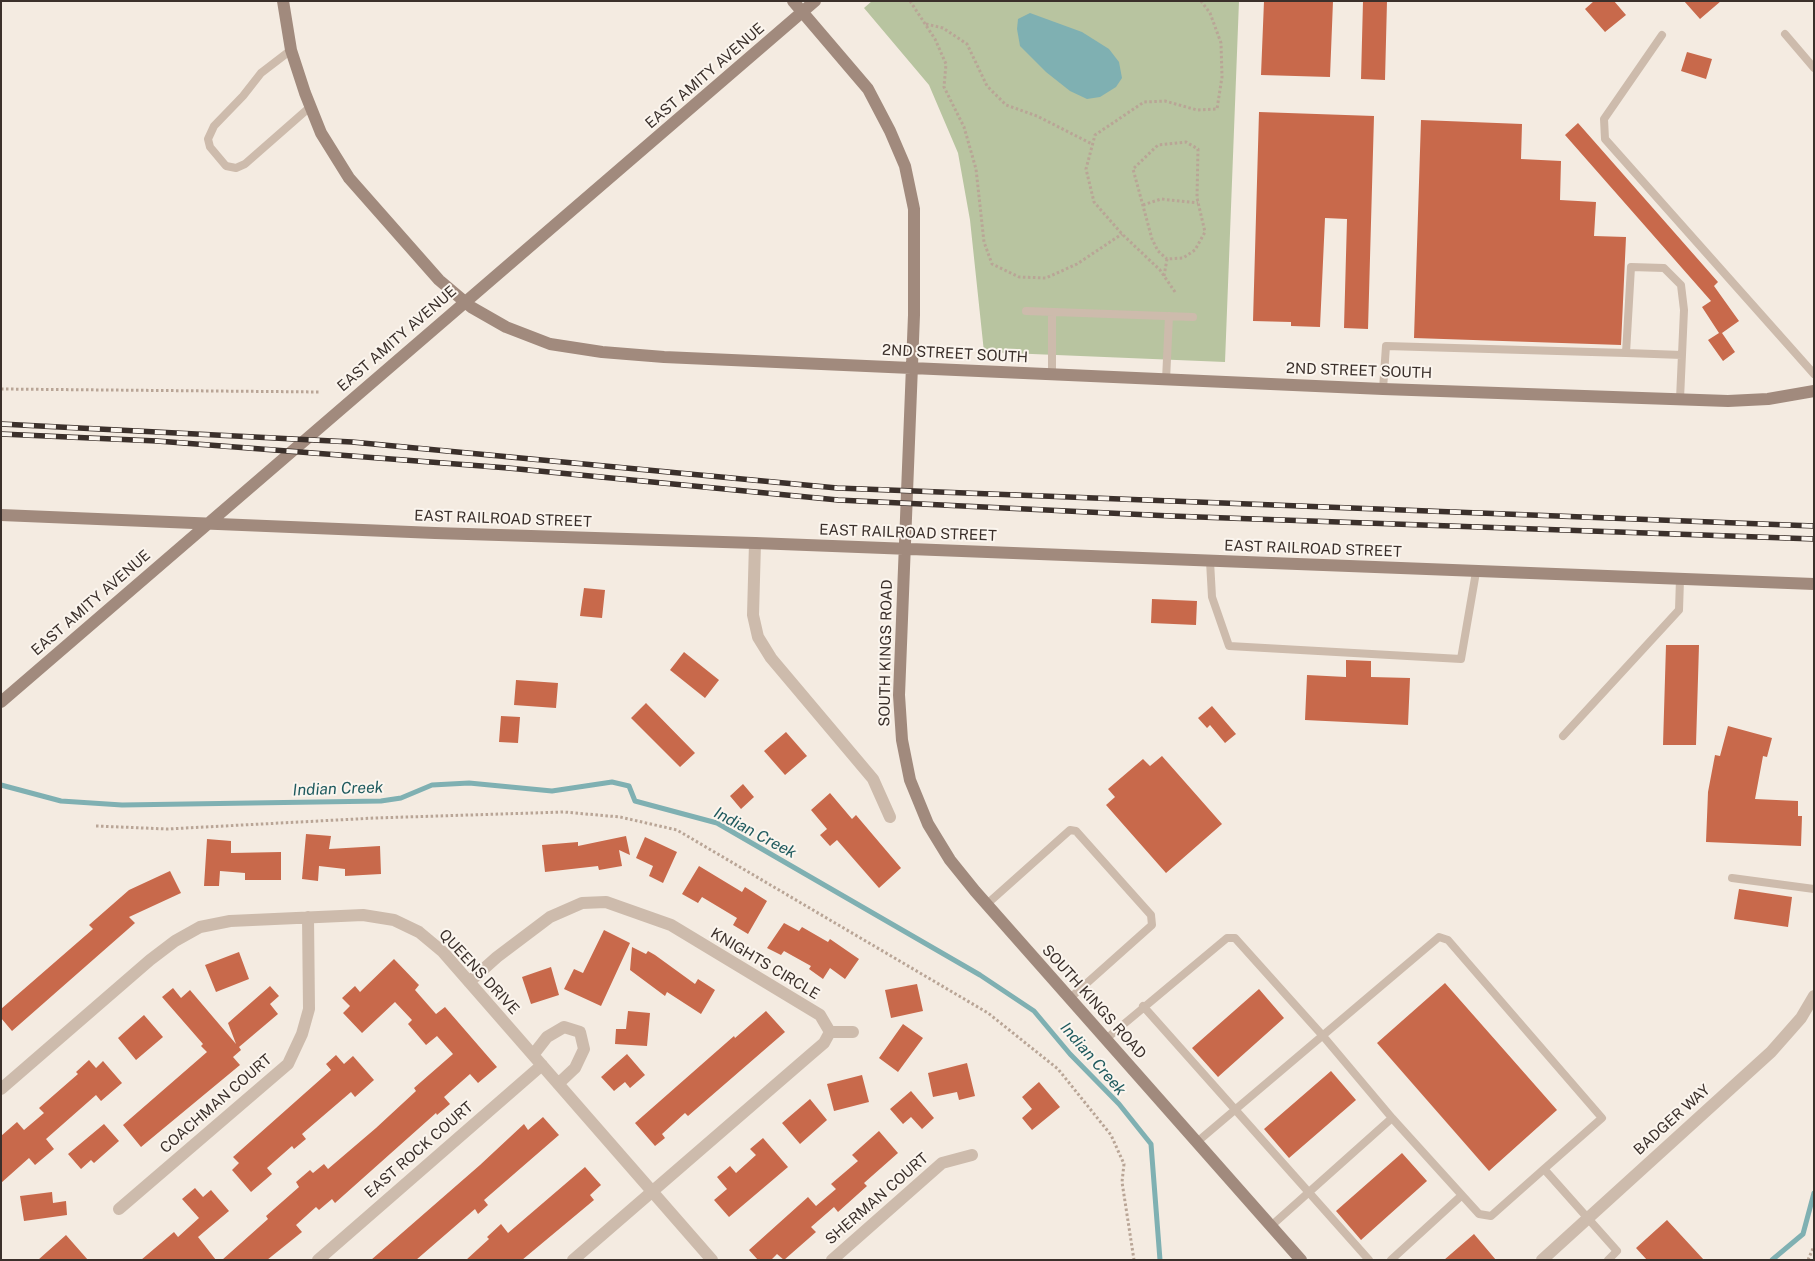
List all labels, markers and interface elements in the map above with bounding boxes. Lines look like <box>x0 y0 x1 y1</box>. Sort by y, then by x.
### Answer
street label: EAST AMITY AVENUE <box>642 19 768 133</box>
street label: EAST AMITY AVENUE <box>334 282 460 396</box>
street label: 2ND STREET SOUTH <box>882 341 1028 367</box>
street label: 2ND STREET SOUTH <box>1286 359 1432 383</box>
street label: EAST RAILROAD STREET <box>414 507 592 531</box>
street label: EAST RAILROAD STREET <box>819 521 997 545</box>
street label: EAST RAILROAD STREET <box>1224 537 1402 561</box>
street label: EAST AMITY AVENUE <box>28 546 154 660</box>
street label: SOUTH KINGS ROAD <box>876 579 896 727</box>
water label: Indian Creek <box>292 778 384 800</box>
water label: Indian Creek <box>710 803 800 863</box>
street label: KNIGHTS CIRCLE <box>707 924 823 1004</box>
street label: QUEENS DRIVE <box>435 926 523 1018</box>
street label: SOUTH KINGS ROAD <box>1038 941 1150 1063</box>
water label: Indian Creek <box>1056 1018 1130 1100</box>
street label: COACHMAN COURT <box>156 1051 276 1157</box>
street label: BADGER WAY <box>1630 1081 1714 1159</box>
street label: EAST ROCK COURT <box>361 1098 477 1202</box>
street label: SHERMAN COURT <box>822 1149 932 1249</box>

